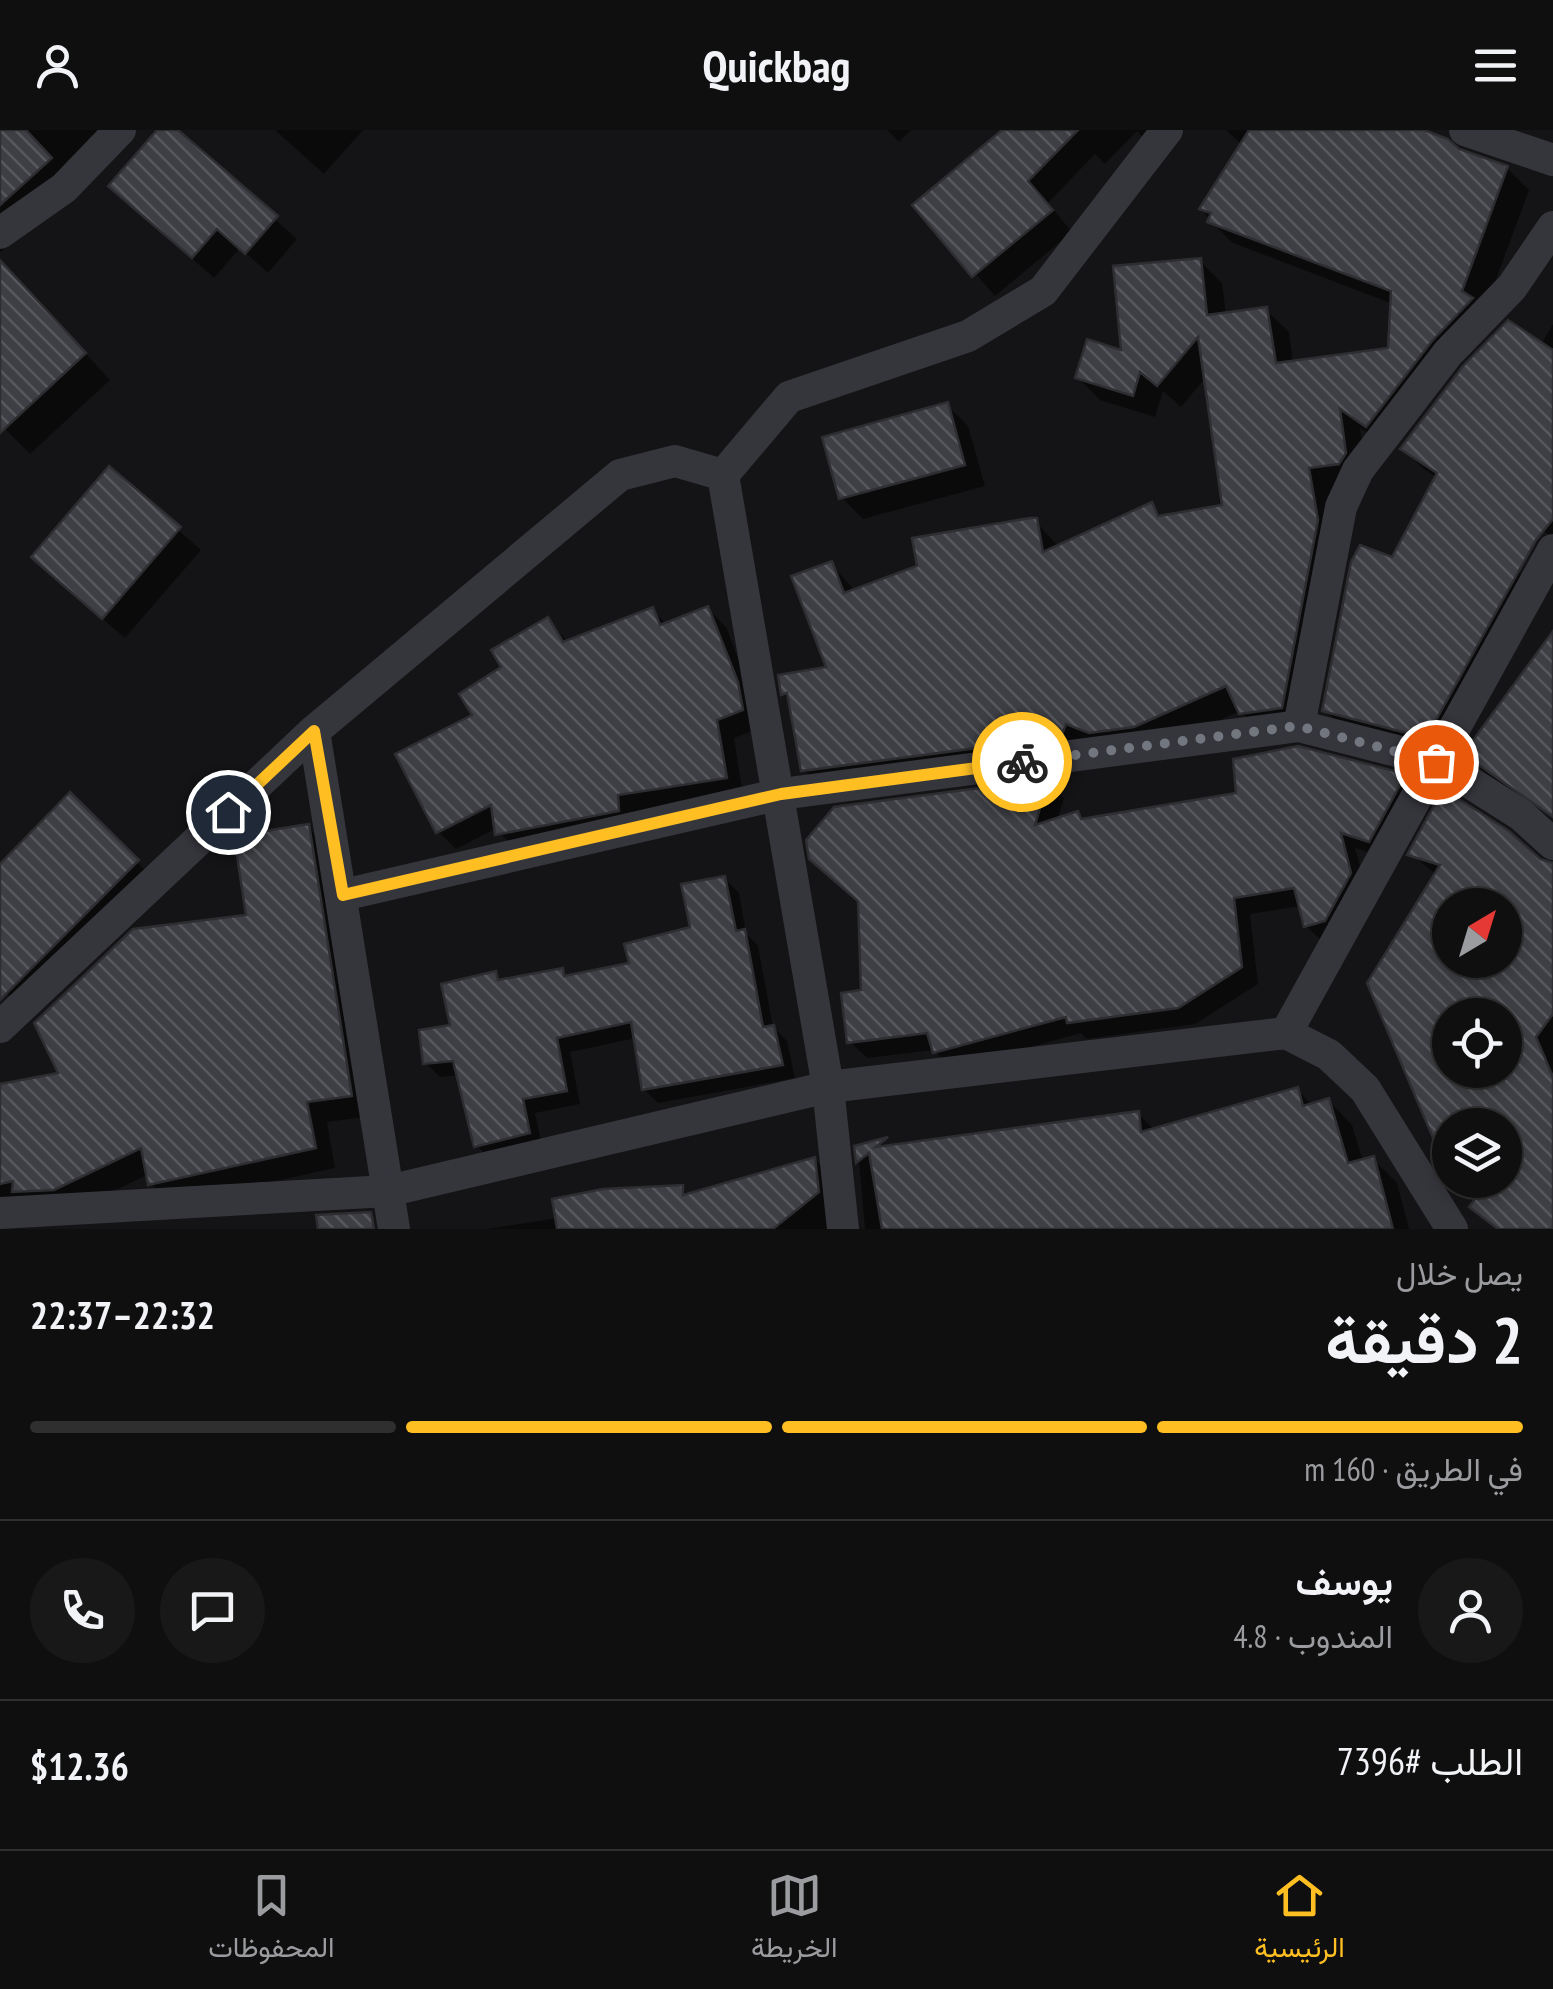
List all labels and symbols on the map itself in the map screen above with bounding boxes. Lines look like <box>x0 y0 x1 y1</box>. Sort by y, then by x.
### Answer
courier <box>972 712 1072 812</box>
pin <box>1394 720 1479 805</box>
pin <box>186 770 271 855</box>
north arrow <box>1432 888 1522 978</box>

